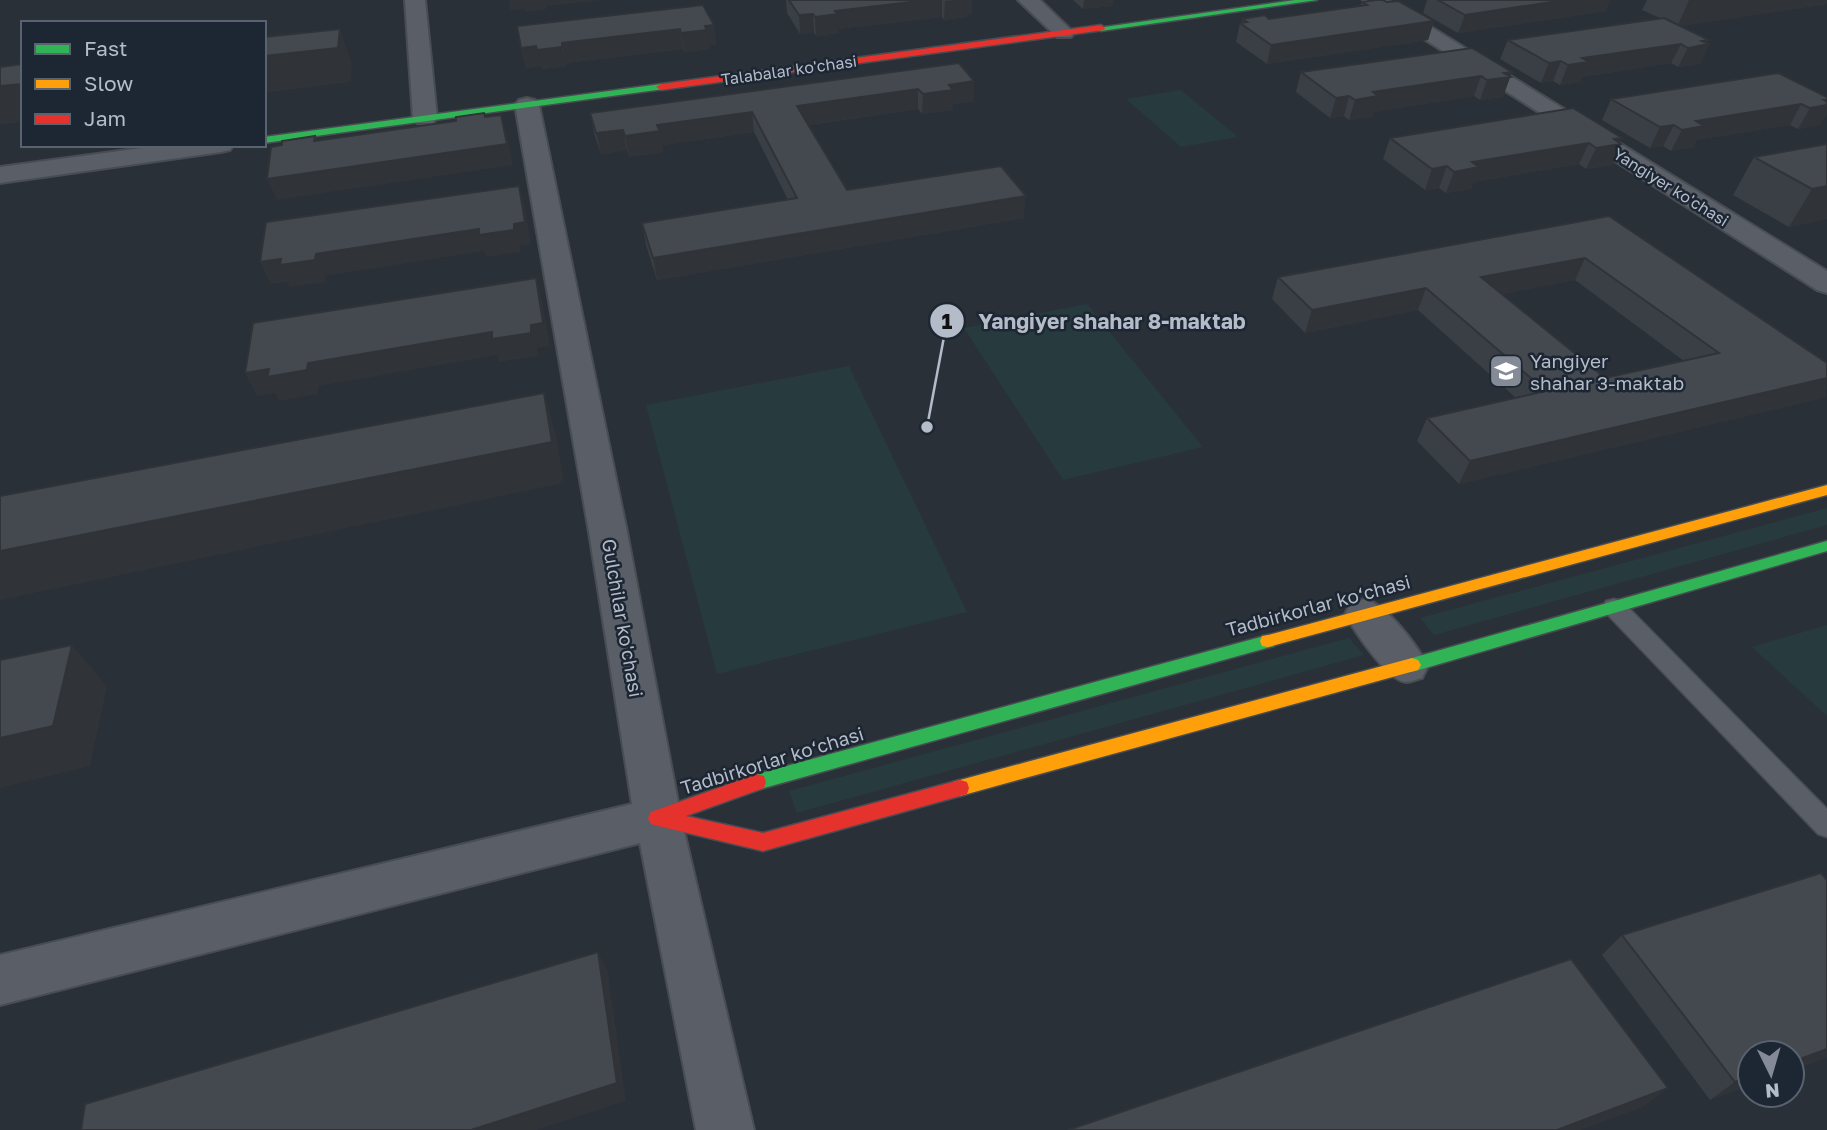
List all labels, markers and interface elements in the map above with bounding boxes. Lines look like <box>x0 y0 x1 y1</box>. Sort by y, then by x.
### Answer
legend <box>21 21 266 147</box>
text: Fast <box>84 35 127 61</box>
street label: Talabalar ko'chasi <box>720 51 858 89</box>
text: Slow <box>84 70 133 96</box>
text: Jam <box>84 105 126 131</box>
street label: Yangiyer ko'chasi <box>1610 144 1732 230</box>
callout: Yangiyer shahar 8-maktab <box>929 300 1260 342</box>
text: 1 <box>942 308 953 334</box>
text: Yangiyer shahar 8-maktab <box>978 308 1246 334</box>
place label: Yangiyer shahar 3-maktab <box>1530 349 1684 394</box>
school or university icon: Yangiyer shahar 3-maktab <box>1487 352 1525 390</box>
street label: Gulchilar ko'chasi <box>598 537 648 699</box>
street label: Tadbirkorlar ko‘chasi <box>1223 569 1413 641</box>
street label: Tadbirkorlar ko‘chasi <box>678 721 866 799</box>
north arrow <box>1736 1039 1806 1109</box>
text: N <box>1764 1079 1781 1104</box>

